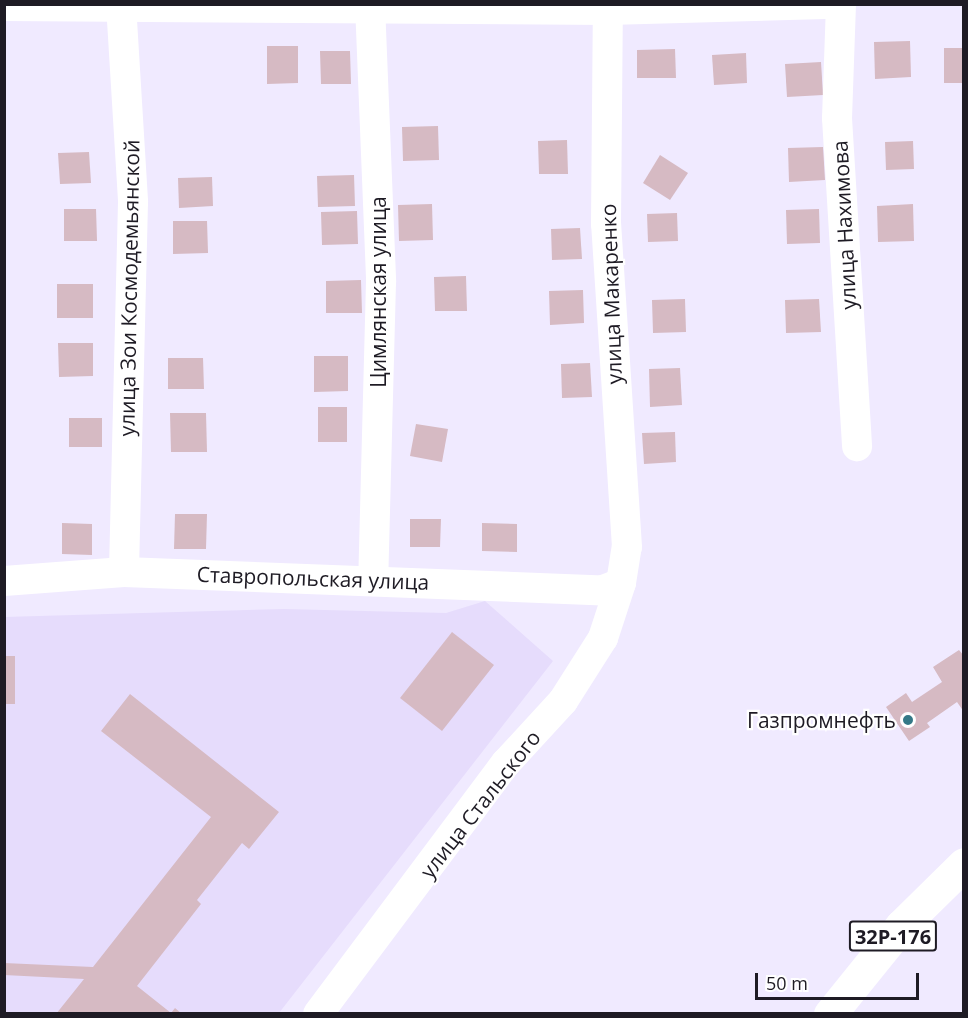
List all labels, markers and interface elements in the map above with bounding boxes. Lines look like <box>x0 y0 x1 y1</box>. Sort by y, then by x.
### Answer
street label: улица Зои Космодемьянской <box>114 139 144 437</box>
street label: улица Нахимова <box>827 140 861 310</box>
street label: Цимлянская улица <box>365 196 391 388</box>
street label: улица Макаренко <box>595 203 627 385</box>
street label: Ставропольская улица <box>196 561 430 595</box>
place label: Газпромнефть <box>747 707 896 733</box>
marker: Газпромнефть <box>901 713 915 727</box>
street label: улица Стальского <box>414 725 546 883</box>
road number: 32Р-176 <box>848 919 938 953</box>
scale bar <box>758 961 922 999</box>
text: 50 m <box>766 971 808 995</box>

